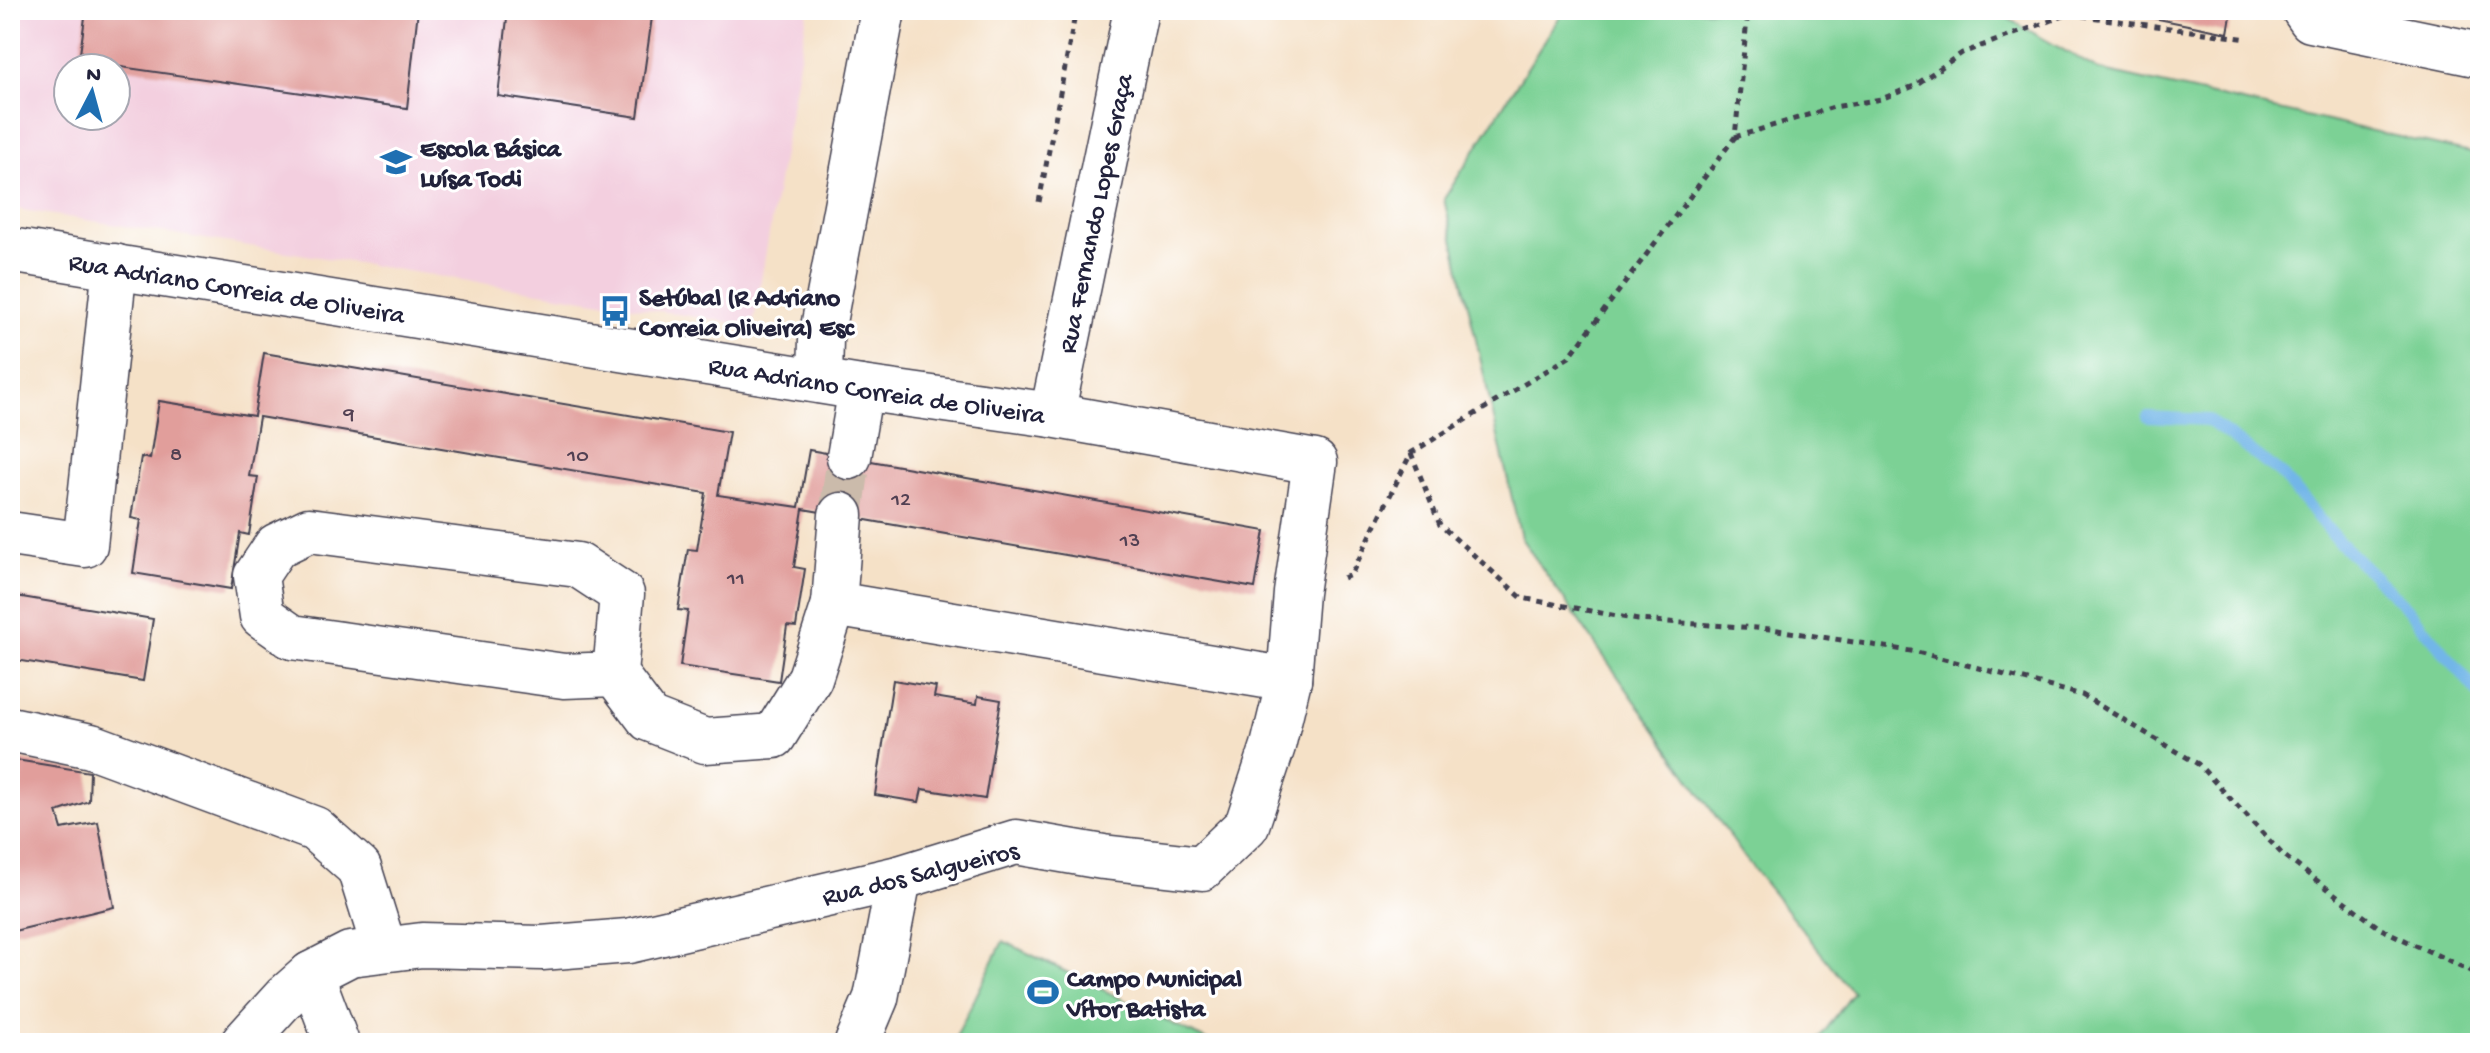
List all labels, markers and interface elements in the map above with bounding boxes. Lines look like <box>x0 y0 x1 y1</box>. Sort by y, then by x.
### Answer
north arrow <box>52 52 132 132</box>
text: N <box>85 62 102 90</box>
street label: Rua Fernando Lopes Graça <box>1054 70 1143 357</box>
place label: Escola Básica Luísa Todi <box>420 136 562 197</box>
school or university icon: Escola Básica Luísa Todi <box>379 145 413 179</box>
street label: Rua Adriano Correia de Oliveira <box>66 249 408 334</box>
place label: Setúbal (R Adriano Correia Oliveira) Esc <box>639 285 856 346</box>
bus stop icon: Setúbal (R Adriano Correia Oliveira) Esc <box>598 294 632 328</box>
street label: Rua Adriano Correia de Oliveira <box>706 352 1048 434</box>
house number: 9 <box>342 403 355 429</box>
house number: 8 <box>170 443 182 469</box>
house number: 10 <box>566 444 589 470</box>
house number: 12 <box>890 488 911 514</box>
house number: 13 <box>1119 529 1140 555</box>
house number: 11 <box>726 567 745 593</box>
street label: Rua dos Salgueiros <box>820 837 1024 916</box>
place label: Campo Municipal Vítor Batista <box>1066 966 1242 1027</box>
sports icon: Campo Municipal Vítor Batista <box>1026 975 1060 1009</box>

